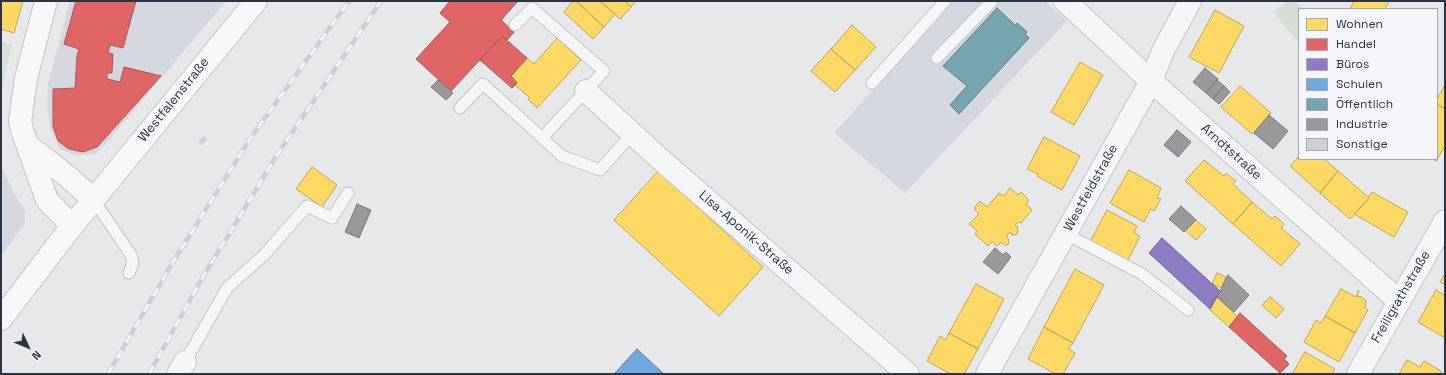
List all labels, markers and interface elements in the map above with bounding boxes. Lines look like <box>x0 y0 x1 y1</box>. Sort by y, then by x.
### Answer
legend <box>1298 8 1438 160</box>
text: Wohnen <box>1336 16 1383 32</box>
text: Handel <box>1336 36 1376 52</box>
street label: Westfalenstraße <box>135 55 213 145</box>
text: Büros <box>1336 56 1369 72</box>
text: Schulen <box>1336 76 1383 92</box>
text: Öffentlich <box>1336 96 1393 112</box>
text: Industrie <box>1336 116 1388 132</box>
street label: Arndtstraße <box>1198 121 1264 183</box>
text: Sonstige <box>1336 136 1388 152</box>
street label: Westfeldstraße <box>1061 142 1121 234</box>
street label: Lisa-Aponik-Straße <box>695 188 797 278</box>
street label: Freiligrathstraße <box>1368 248 1434 346</box>
north arrow <box>8 327 48 367</box>
text: N <box>29 348 44 363</box>

